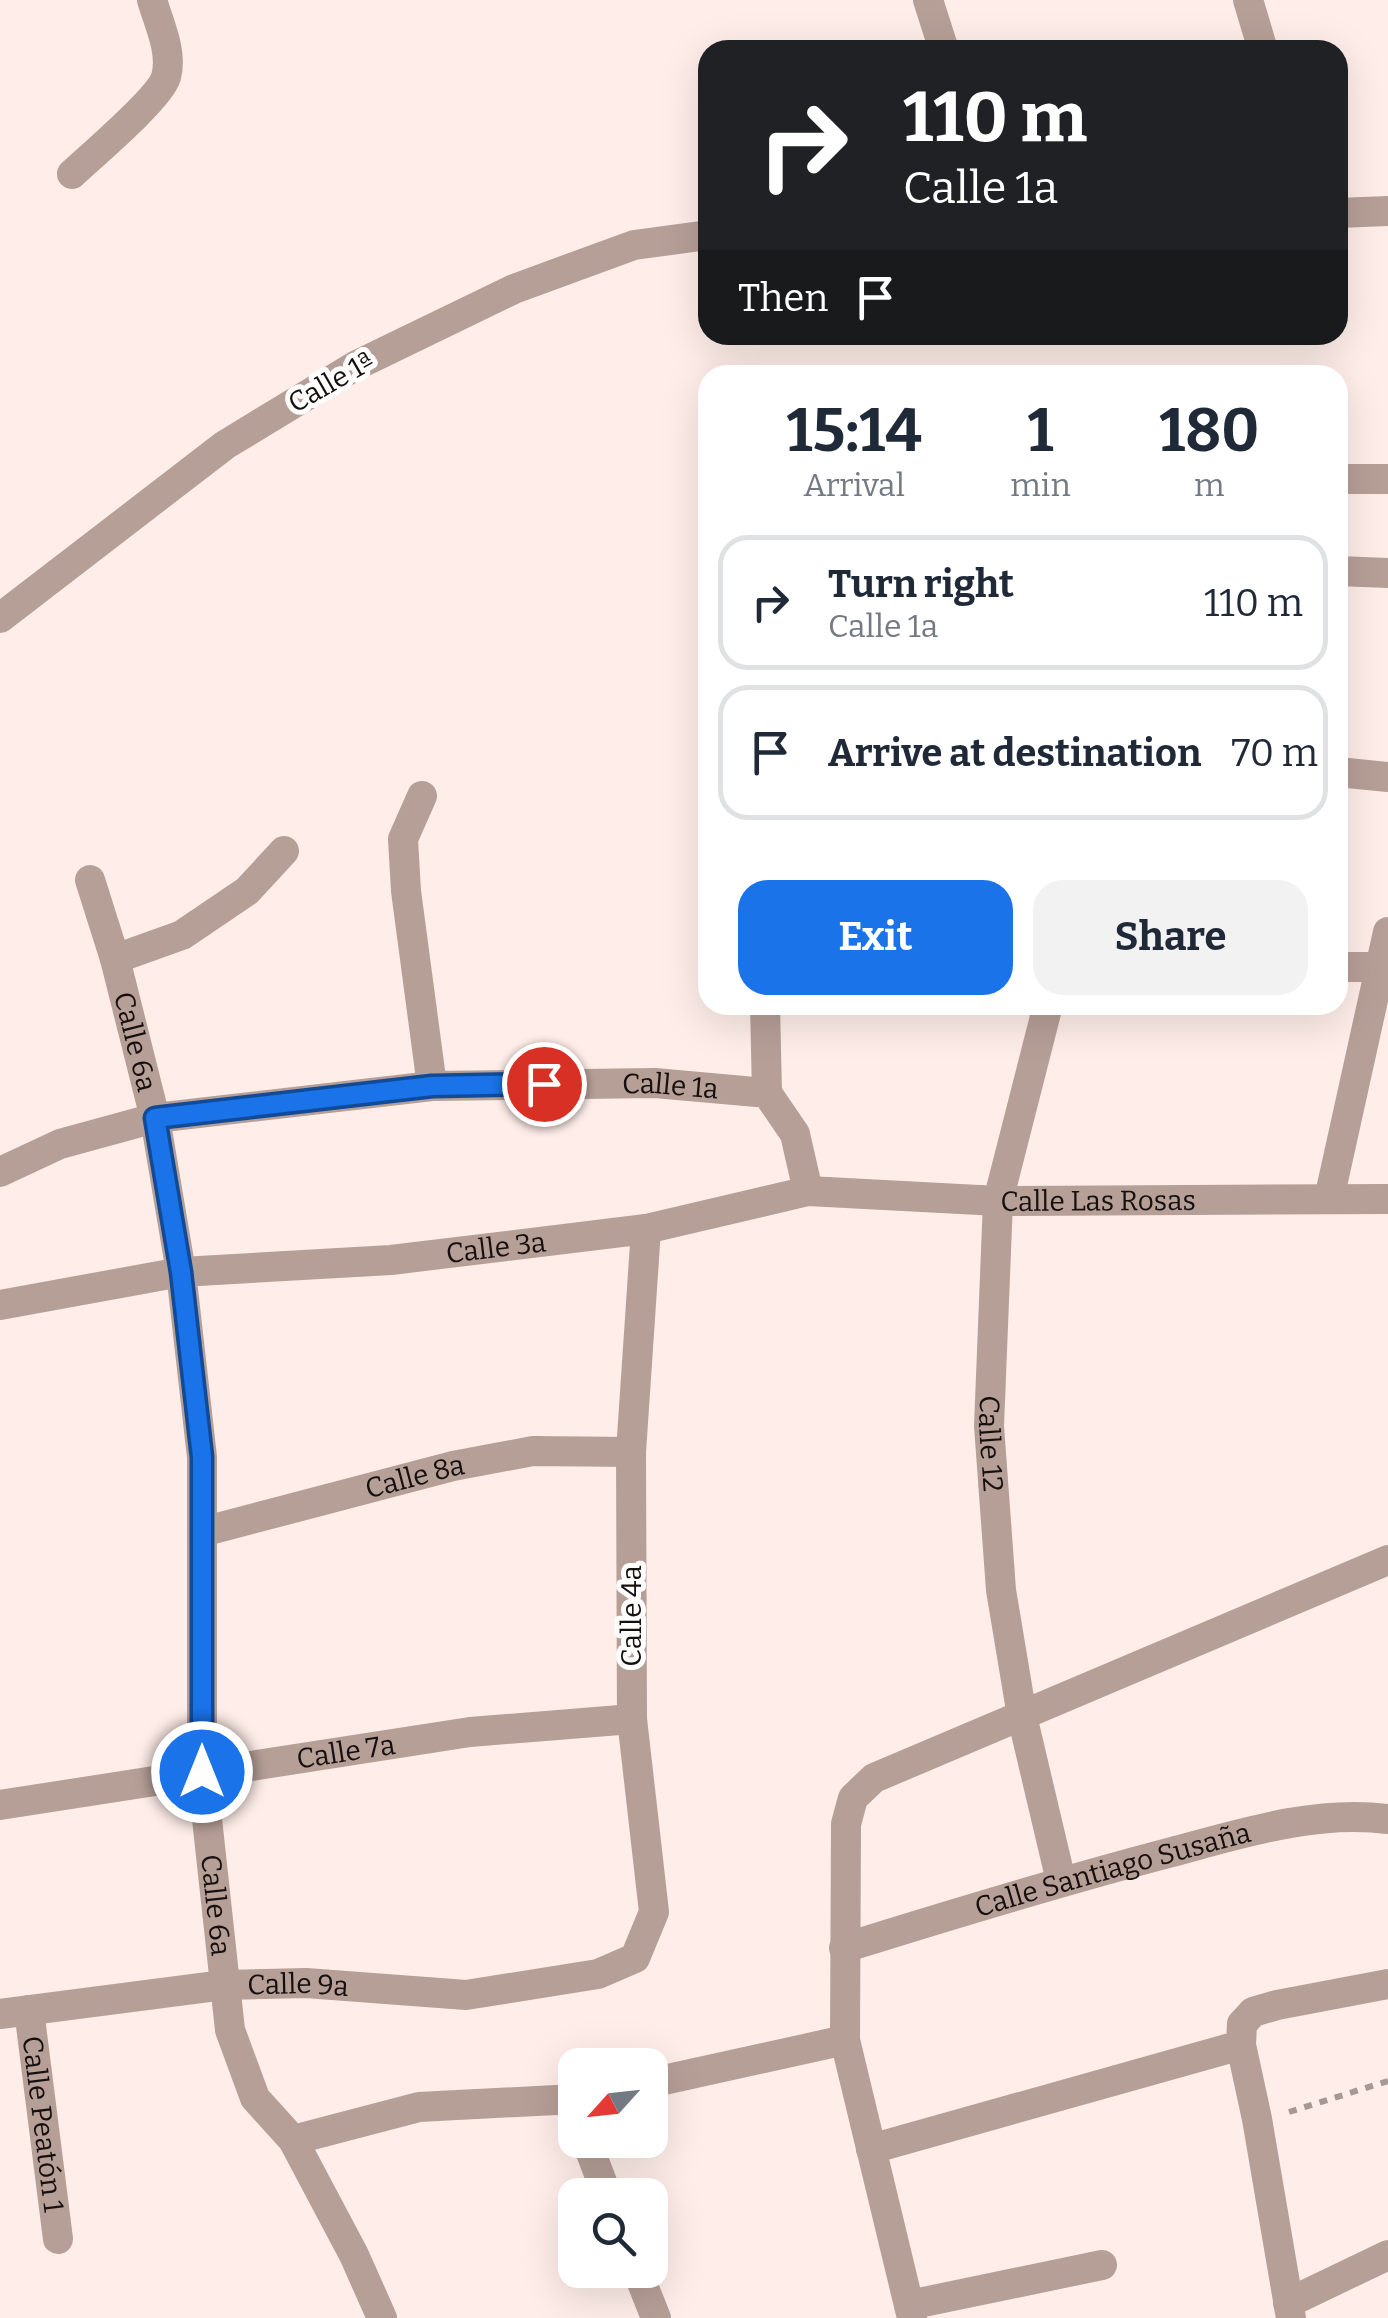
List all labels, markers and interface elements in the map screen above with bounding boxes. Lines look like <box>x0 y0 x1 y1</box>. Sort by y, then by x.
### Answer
text: 110 m <box>903 76 1087 160</box>
icon: right <box>738 80 868 210</box>
text: Calle 1a <box>903 161 1058 215</box>
icon: arrive <box>848 270 903 325</box>
text: Then <box>738 275 828 321</box>
street label: Calle 1ª <box>282 344 380 420</box>
text: 15:14 <box>787 395 922 467</box>
text: 1 <box>1028 395 1053 467</box>
text: 180 <box>1159 395 1259 467</box>
text: Arrival <box>803 466 905 504</box>
text: min <box>1010 466 1071 504</box>
text: m <box>1194 466 1225 504</box>
text: Turn right <box>828 561 1014 607</box>
icon: right <box>743 575 798 630</box>
text: 110 m <box>1204 580 1303 626</box>
text: Calle 1a <box>828 607 938 645</box>
icon: arrive <box>743 725 798 780</box>
text: Arrive at destination <box>828 730 1201 776</box>
text: 70 m <box>1231 730 1318 776</box>
button: Exit <box>738 880 1013 995</box>
button: Share <box>1033 880 1308 995</box>
street label: Calle 6a <box>107 988 164 1095</box>
pin <box>502 1042 587 1127</box>
icon: arrive <box>517 1057 572 1112</box>
street label: Calle 1a <box>622 1067 720 1105</box>
street label: Calle Las Rosas <box>1000 1183 1196 1217</box>
street label: Calle 3a <box>444 1225 548 1270</box>
street label: Calle 12 <box>972 1395 1010 1493</box>
street label: Calle 8a <box>362 1448 467 1505</box>
street label: Calle 4a <box>615 1565 648 1667</box>
position arrow <box>150 1720 254 1824</box>
street label: Calle 7a <box>294 1727 397 1775</box>
street label: Calle Santiago Susaña <box>971 1815 1254 1923</box>
street label: Calle 6a <box>194 1853 238 1957</box>
street label: Calle 9a <box>247 1966 350 2003</box>
street label: Calle Peatón 1 <box>16 2034 71 2215</box>
north arrow <box>558 2048 668 2158</box>
map controls <box>558 2048 668 2288</box>
button: search <box>558 2178 668 2288</box>

